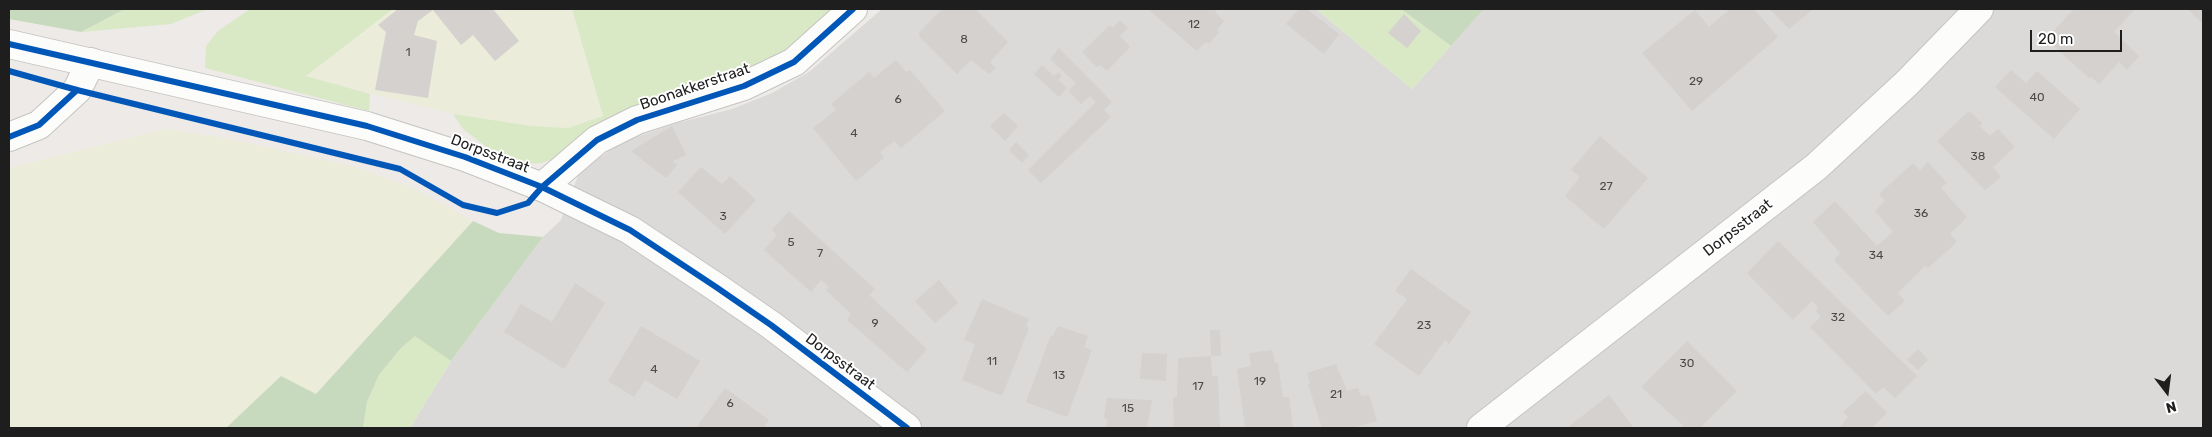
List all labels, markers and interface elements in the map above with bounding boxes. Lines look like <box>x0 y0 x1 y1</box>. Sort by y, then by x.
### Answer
house number: 12 <box>1188 18 1200 32</box>
scale bar <box>2032 20 2124 52</box>
text: 20 m <box>2038 30 2073 48</box>
house number: 8 <box>960 33 968 47</box>
house number: 1 <box>405 46 411 60</box>
street label: Boonakkerstraat <box>638 60 752 114</box>
house number: 29 <box>1689 75 1703 89</box>
house number: 40 <box>2029 91 2045 105</box>
house number: 6 <box>894 93 902 107</box>
house number: 4 <box>850 127 858 141</box>
street label: Dorpsstraat <box>448 131 532 177</box>
house number: 38 <box>1971 150 1985 164</box>
house number: 27 <box>1599 180 1613 194</box>
street label: Dorpsstraat <box>1700 195 1776 261</box>
house number: 36 <box>1914 207 1928 221</box>
house number: 3 <box>719 210 727 224</box>
house number: 5 <box>787 236 795 250</box>
house number: 7 <box>817 247 823 261</box>
house number: 34 <box>1869 249 1883 263</box>
house number: 32 <box>1831 311 1845 325</box>
house number: 9 <box>871 317 879 331</box>
house number: 23 <box>1417 319 1431 333</box>
street label: Dorpsstraat <box>802 330 878 394</box>
house number: 11 <box>987 355 997 369</box>
house number: 30 <box>1680 357 1694 371</box>
house number: 4 <box>650 363 658 377</box>
north arrow <box>2142 367 2192 417</box>
house number: 13 <box>1053 369 1065 383</box>
house number: 19 <box>1254 375 1266 389</box>
house number: 17 <box>1192 380 1204 394</box>
house number: 21 <box>1330 388 1342 402</box>
house number: 6 <box>726 397 734 411</box>
text: N <box>2164 397 2178 416</box>
house number: 15 <box>1122 402 1134 416</box>

